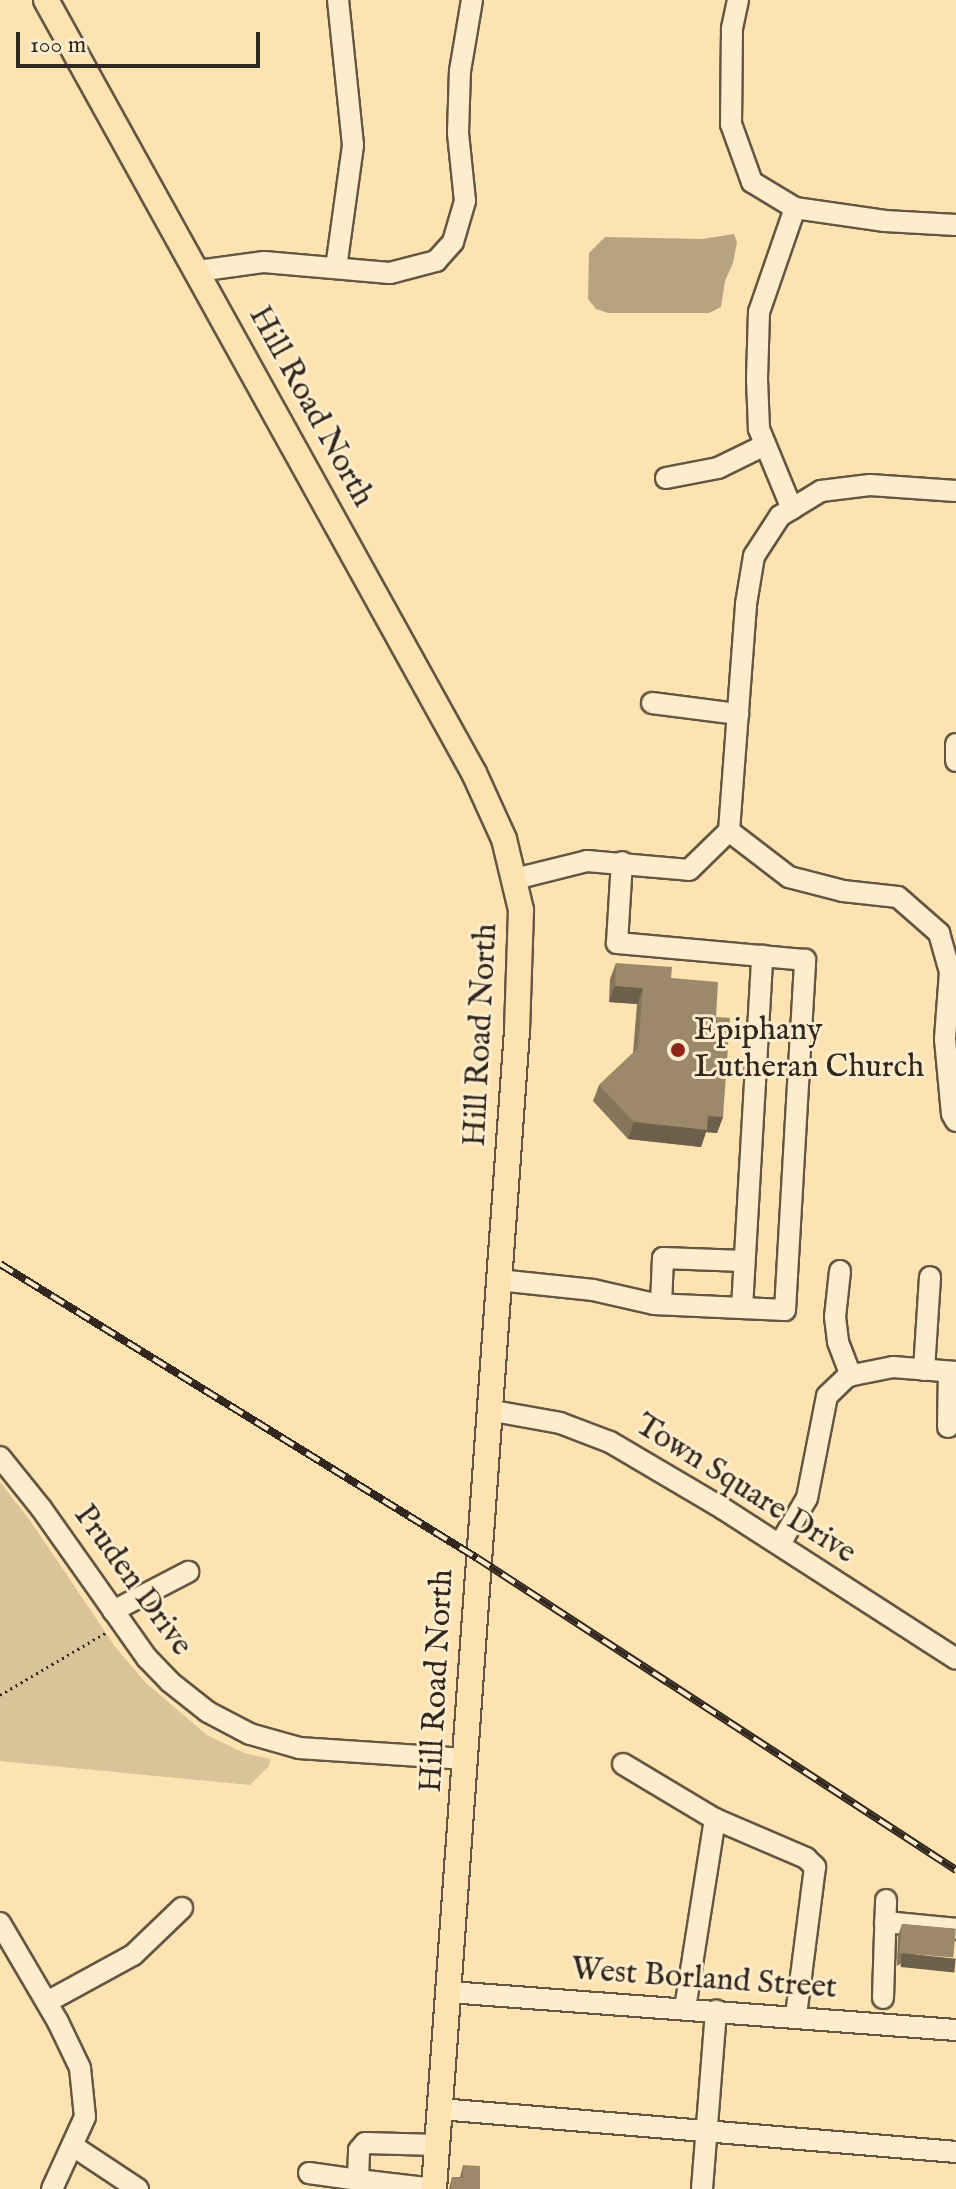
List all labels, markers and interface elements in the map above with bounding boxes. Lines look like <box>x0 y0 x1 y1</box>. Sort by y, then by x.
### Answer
scale bar <box>20 16 264 66</box>
text: 100 m <box>30 30 86 61</box>
street label: Hill Road North <box>239 300 381 514</box>
street label: Hill Road North <box>457 922 507 1148</box>
place label: Epiphany Lutheran Church <box>694 1013 924 1088</box>
marker: Epiphany Lutheran Church <box>669 1041 687 1059</box>
street label: Town Square Drive <box>628 1407 862 1573</box>
street label: Pruden Drive <box>64 1498 200 1664</box>
street label: Hill Road North <box>413 1568 463 1794</box>
street label: West Borland Street <box>570 1952 838 2008</box>

